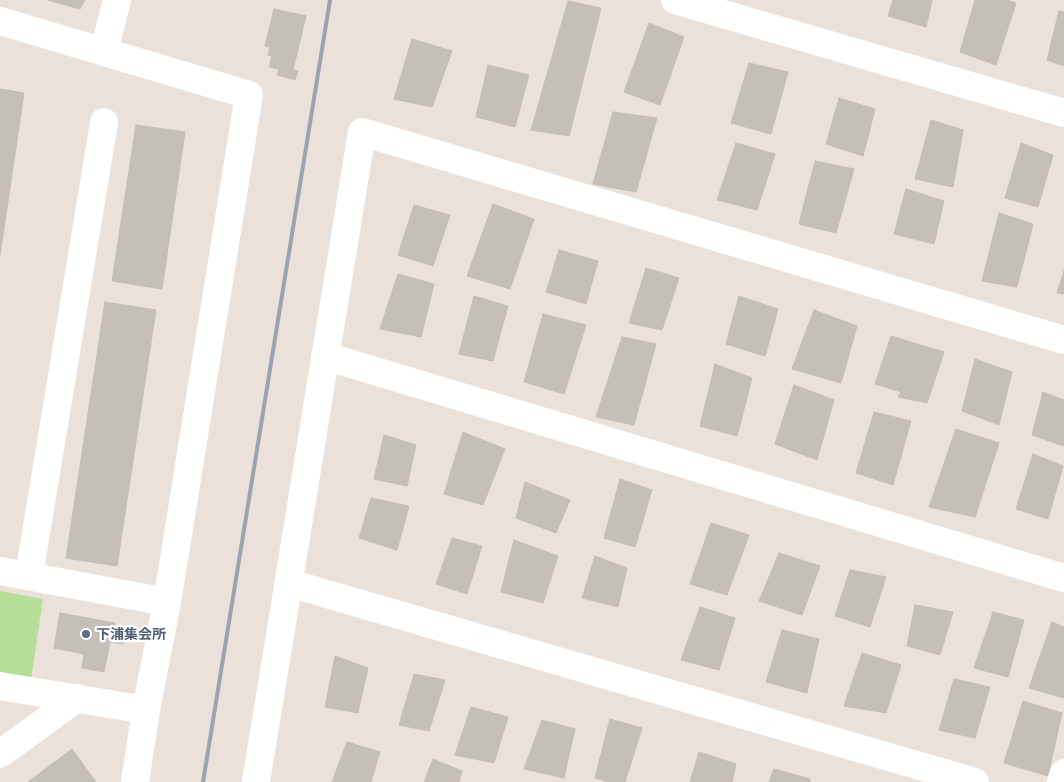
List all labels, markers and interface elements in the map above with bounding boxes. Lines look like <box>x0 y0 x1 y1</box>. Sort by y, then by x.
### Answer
place label: 下浦集会所 <box>96 626 166 642</box>
marker: 下浦集会所 <box>80 628 92 640</box>

